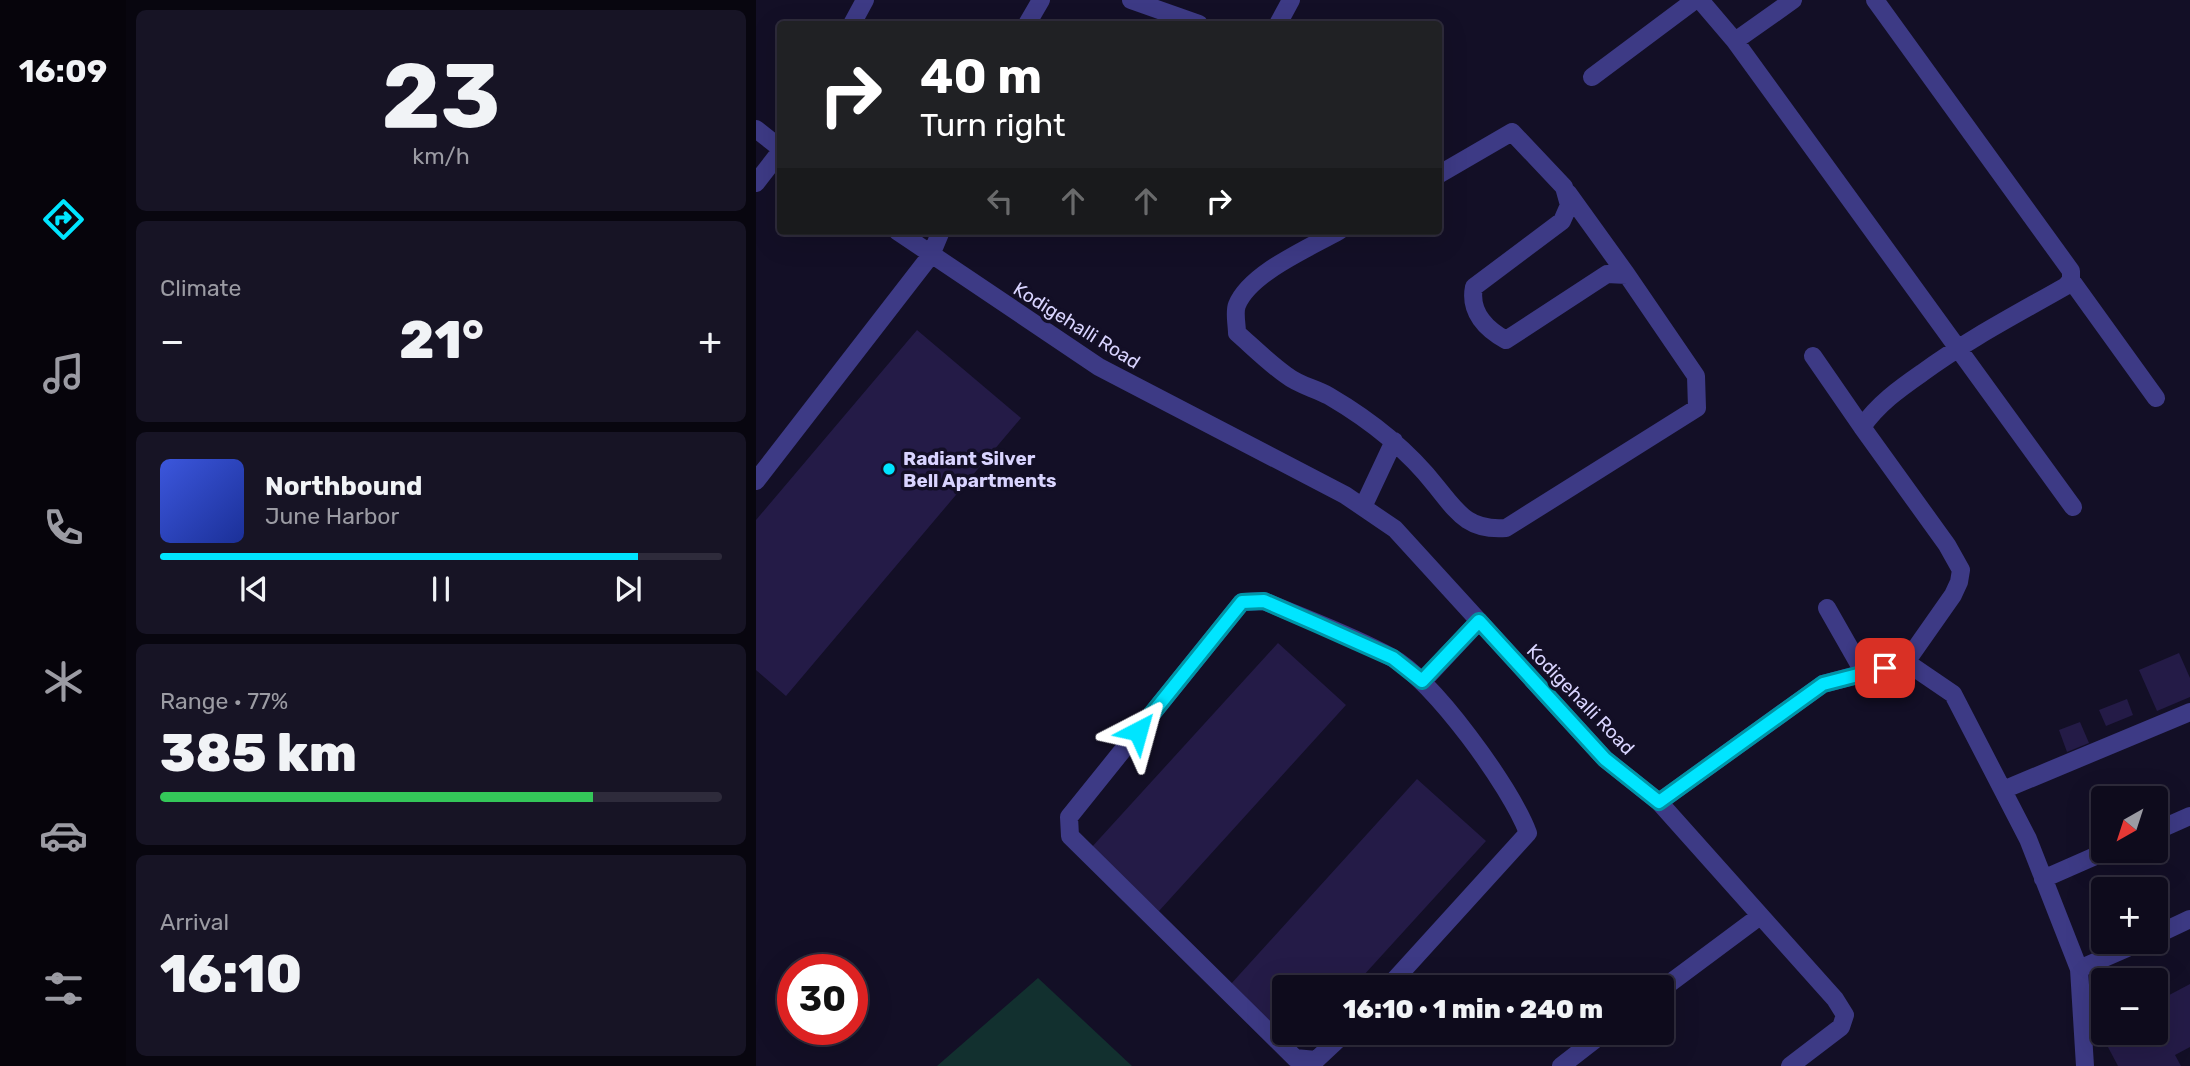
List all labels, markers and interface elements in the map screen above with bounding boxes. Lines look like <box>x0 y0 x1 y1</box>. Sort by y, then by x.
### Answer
text: 23 <box>381 42 501 150</box>
text: 40 m <box>920 47 1042 105</box>
icon: right <box>805 49 896 140</box>
text: 16:09 <box>19 52 107 90</box>
text: Turn right <box>920 106 1065 144</box>
text: km/h <box>412 142 470 170</box>
icon: left <box>981 182 1019 220</box>
icon: ahead <box>1054 182 1092 220</box>
icon: ahead <box>1127 182 1165 220</box>
icon: right <box>1200 182 1238 220</box>
icon: directions <box>39 195 88 244</box>
text: Climate <box>160 274 241 302</box>
street label: Kodigehalli Road <box>1009 277 1144 374</box>
text: 21° <box>399 309 484 371</box>
text: − <box>160 318 185 364</box>
text: + <box>698 318 722 364</box>
icon: music <box>39 349 88 398</box>
place label: Radiant Silver Bell Apartments <box>903 447 1057 492</box>
marker: Radiant Silver Bell Apartments <box>881 461 897 477</box>
text: Northbound <box>265 471 423 502</box>
text: June Harbor <box>265 502 399 530</box>
icon: phone <box>39 503 88 552</box>
icon: previous <box>235 570 273 608</box>
icon: pause <box>422 570 460 608</box>
icon: next <box>609 570 647 608</box>
pin <box>1855 638 1915 698</box>
street label: Kodigehalli Road <box>1522 639 1639 760</box>
icon: arrive <box>1866 649 1904 687</box>
icon: climate <box>39 657 88 706</box>
text: Range · 77% <box>160 687 288 715</box>
position arrow <box>1101 694 1175 768</box>
text: 385 km <box>160 722 357 784</box>
north arrow <box>2091 786 2168 863</box>
map controls <box>2091 786 2168 1045</box>
icon: car <box>39 811 88 860</box>
button: + <box>2091 877 2168 954</box>
text: Arrival <box>160 908 229 936</box>
text: 16:10 <box>160 943 302 1005</box>
speed limit sign: 30 <box>777 954 868 1045</box>
icon: filters <box>39 964 88 1013</box>
button: − <box>2091 968 2168 1045</box>
text: 16:10 · 1 min · 240 m <box>1343 994 1603 1025</box>

